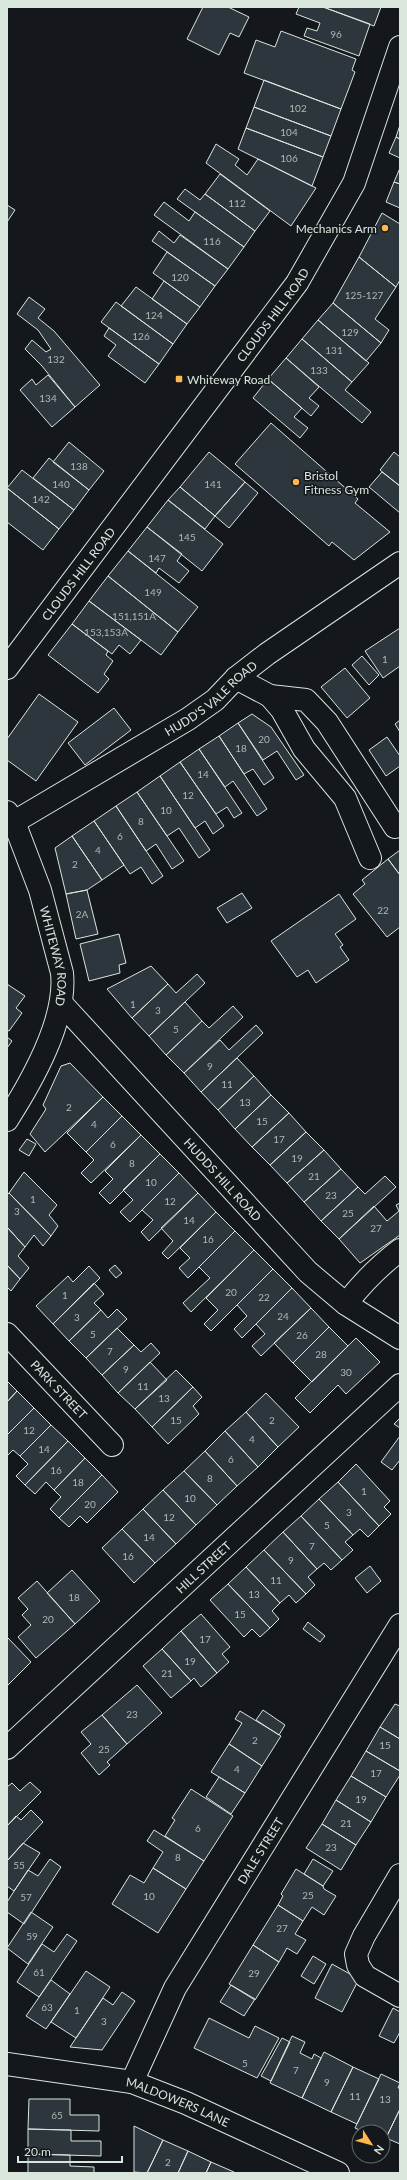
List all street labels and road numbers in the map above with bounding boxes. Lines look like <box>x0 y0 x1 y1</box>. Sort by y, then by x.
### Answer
street label: CLOUDS HILL ROAD <box>233 265 312 364</box>
street label: CLOUDS HILL ROAD <box>38 524 118 623</box>
street label: HUDD'S VALE ROAD <box>162 657 260 739</box>
street label: WHITEWAY ROAD <box>37 904 70 1007</box>
street label: HUDDS HILL ROAD <box>181 1135 265 1224</box>
street label: PARK STREET <box>28 1357 91 1422</box>
street label: HILL STREET <box>172 1538 234 1596</box>
street label: DALE STREET <box>234 1815 286 1887</box>
street label: MALDOWERS LANE <box>125 2074 232 2130</box>

